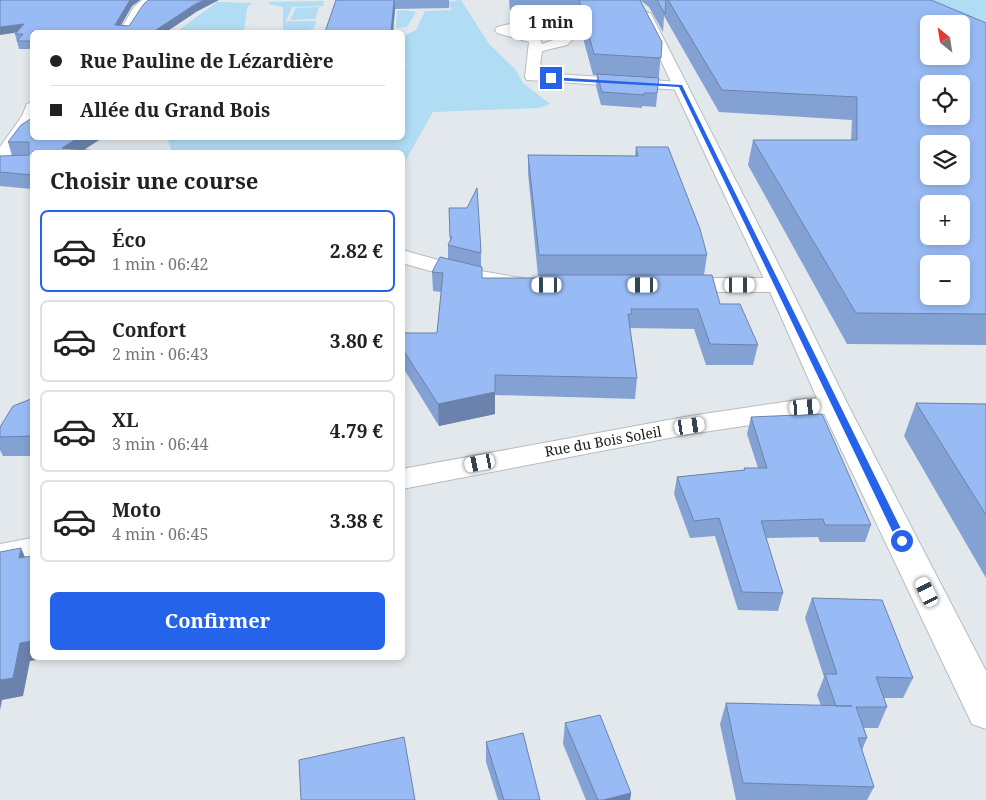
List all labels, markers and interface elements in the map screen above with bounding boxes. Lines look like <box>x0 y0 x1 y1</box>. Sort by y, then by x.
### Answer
callout: 1 min <box>510 5 592 40</box>
text: 1 min <box>528 11 574 33</box>
north arrow <box>920 15 970 65</box>
map controls <box>920 15 970 305</box>
text: Rue Pauline de Lézardière <box>80 48 334 74</box>
route end <box>540 67 562 89</box>
button: locate <box>920 75 970 125</box>
text: Allée du Grand Bois <box>80 97 270 123</box>
button: layers <box>920 135 970 185</box>
text: Choisir une course <box>50 165 258 195</box>
button: + <box>920 195 970 245</box>
text: Éco <box>112 227 146 253</box>
icon: car <box>52 229 97 274</box>
text: 2.82 € <box>330 238 383 264</box>
text: 1 min · 06:42 <box>112 253 208 275</box>
button: − <box>920 255 970 305</box>
car <box>532 278 562 293</box>
car <box>628 278 658 293</box>
car <box>725 278 755 293</box>
text: Confort <box>112 317 186 343</box>
icon: car <box>52 319 97 364</box>
text: 3.80 € <box>330 328 383 354</box>
text: 2 min · 06:43 <box>112 343 208 365</box>
car <box>789 398 820 416</box>
text: XL <box>112 407 138 433</box>
icon: car <box>52 409 97 454</box>
car <box>674 416 705 436</box>
text: 4.79 € <box>330 418 383 444</box>
street label: Rue du Bois Soleil <box>543 421 664 461</box>
text: 3 min · 06:44 <box>112 433 208 455</box>
car <box>463 453 496 473</box>
text: Moto <box>112 497 161 523</box>
icon: car <box>52 499 97 544</box>
text: 3.38 € <box>330 508 383 534</box>
text: 4 min · 06:45 <box>112 523 208 545</box>
route start <box>891 530 913 552</box>
car <box>913 575 940 609</box>
button: Confirmer <box>50 592 385 650</box>

